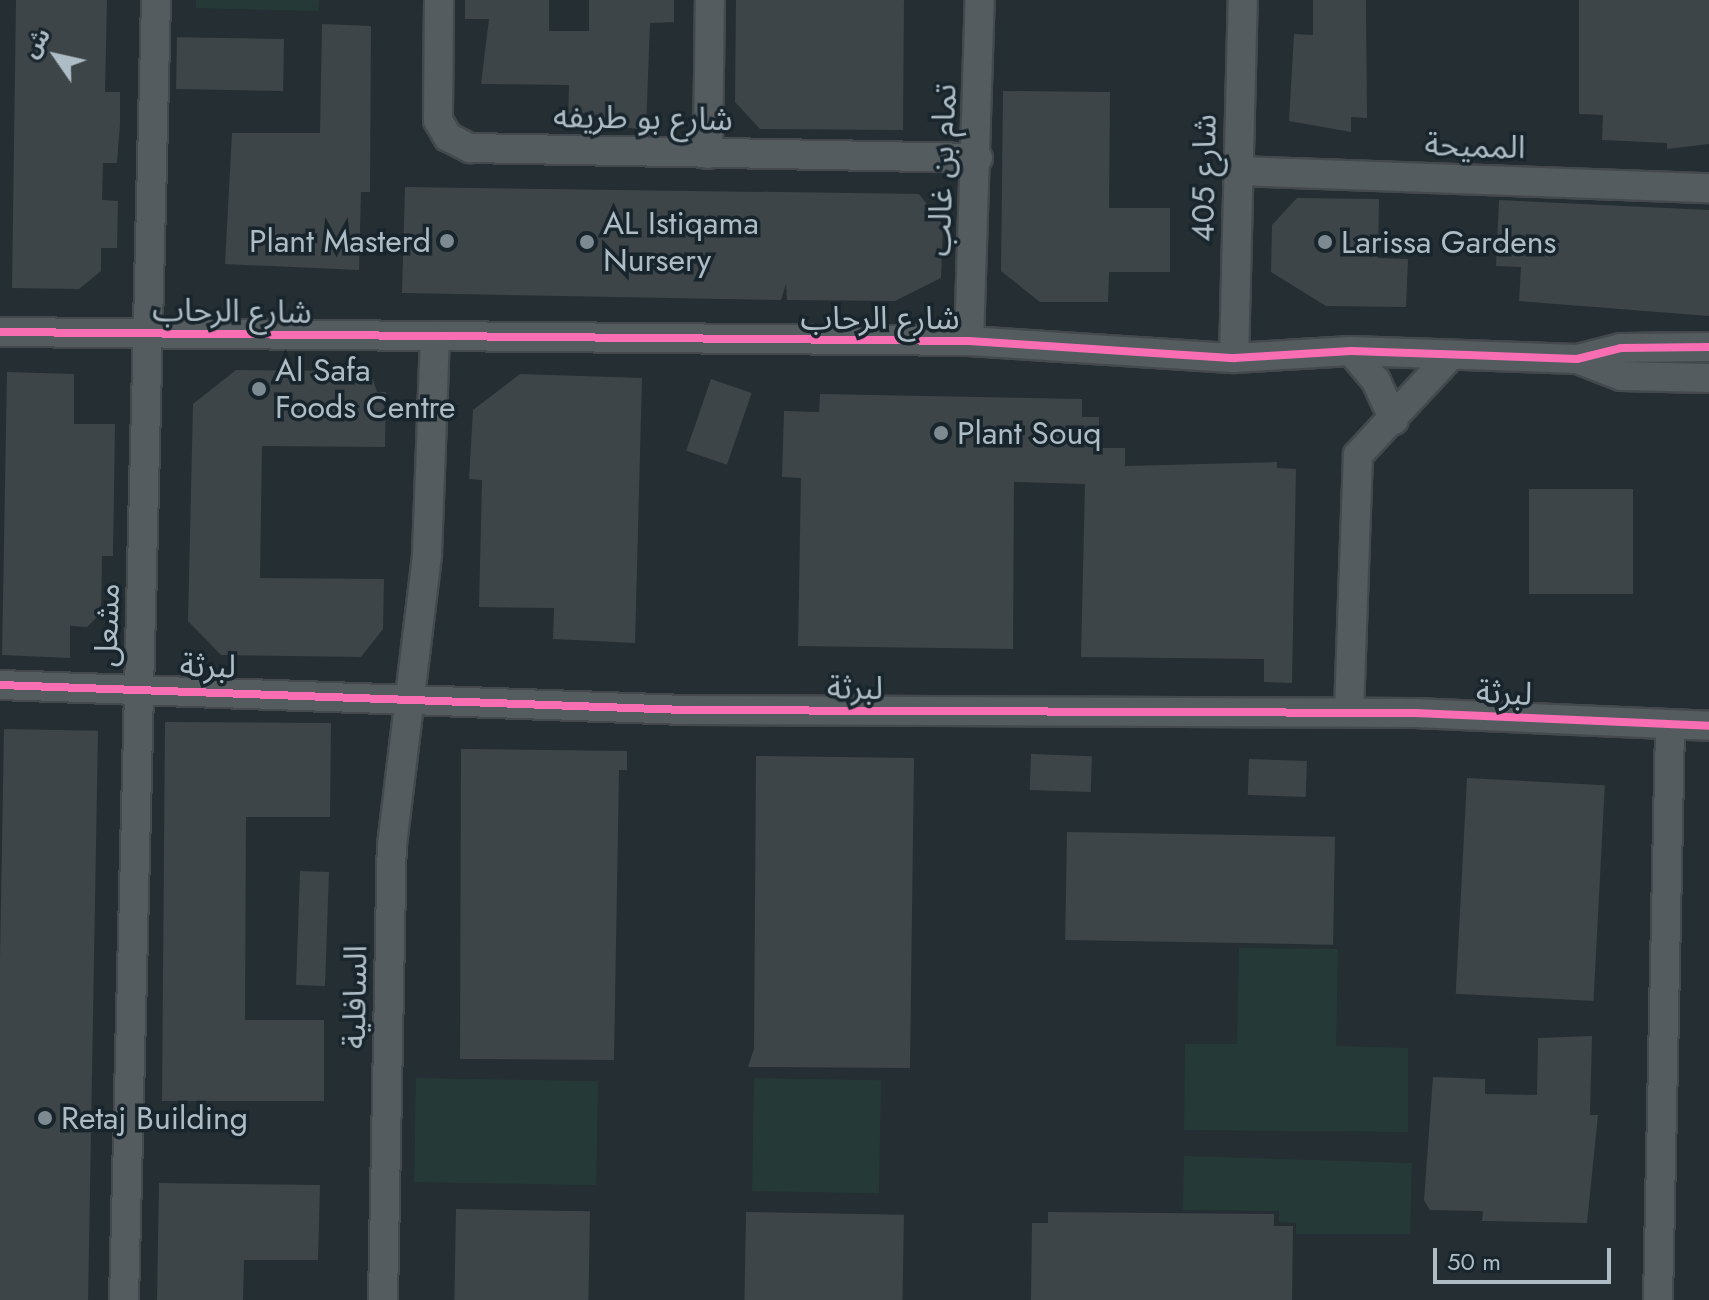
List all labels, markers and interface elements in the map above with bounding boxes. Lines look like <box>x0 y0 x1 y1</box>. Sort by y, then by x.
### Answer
north arrow <box>16 16 96 96</box>
text: ش <box>14 21 58 64</box>
street label: تمام بن غالب <box>920 83 964 257</box>
street label: شارع بو طريفه <box>553 97 733 139</box>
street label: شارع 405 <box>1184 114 1224 242</box>
street label: المميحة <box>1424 125 1526 167</box>
place label: AL Istiqama Nursery <box>603 205 759 280</box>
place label: Plant Masterd <box>249 222 431 260</box>
place label: Larissa Gardens <box>1341 223 1556 261</box>
marker: Plant Masterd <box>438 232 456 250</box>
marker: AL Istiqama Nursery <box>578 233 596 251</box>
marker: Larissa Gardens <box>1316 233 1334 251</box>
street label: شارع الرحاب <box>152 290 312 332</box>
street label: شارع الرحاب <box>800 299 960 337</box>
place label: Al Safa Foods Centre <box>275 352 456 427</box>
marker: Al Safa Foods Centre <box>250 380 268 398</box>
place label: Plant Souq <box>957 414 1101 452</box>
marker: Plant Souq <box>932 424 950 442</box>
street label: مشعل <box>86 582 128 668</box>
street label: لبرثة <box>179 646 237 686</box>
street label: لبرثة <box>827 668 883 708</box>
street label: لبرثة <box>1475 672 1533 714</box>
street label: السافلية <box>335 945 375 1049</box>
place label: Retaj Building <box>61 1099 248 1137</box>
marker: Retaj Building <box>36 1109 54 1127</box>
scale bar <box>1437 1232 1615 1282</box>
text: 50 m <box>1447 1244 1501 1279</box>

